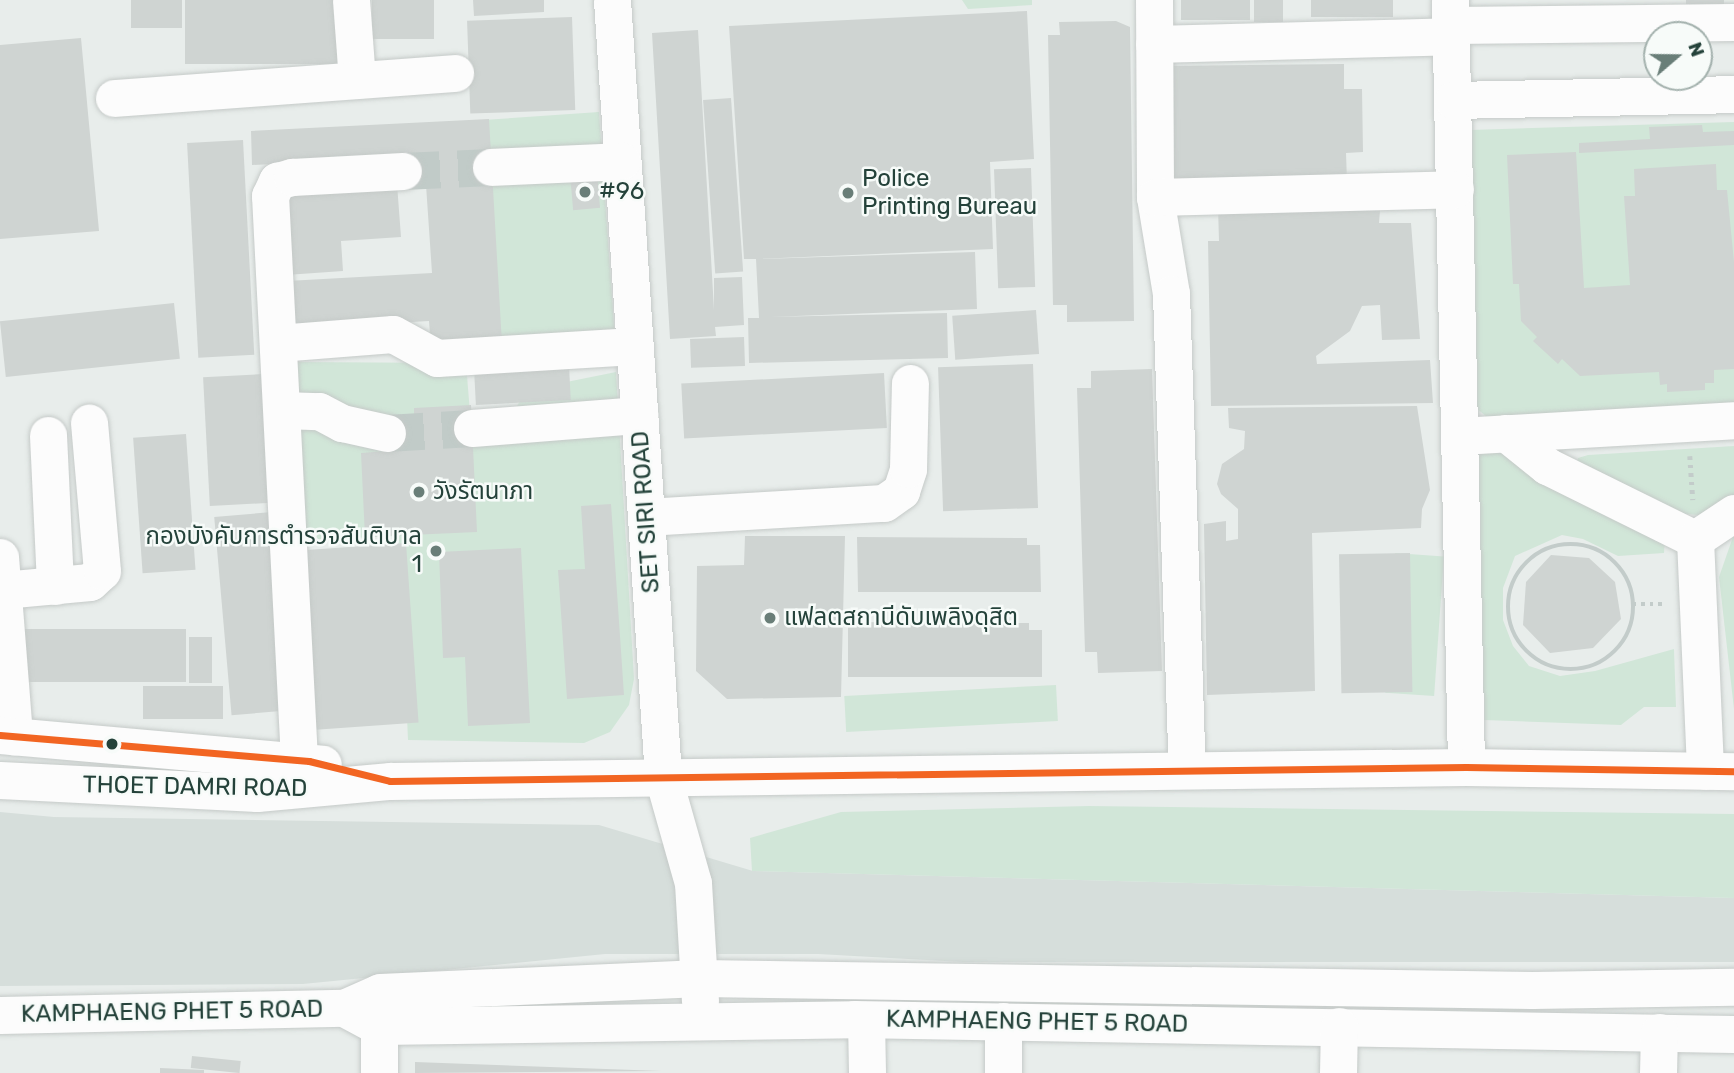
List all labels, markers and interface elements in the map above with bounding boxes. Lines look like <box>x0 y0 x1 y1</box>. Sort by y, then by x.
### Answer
north arrow <box>1643 21 1713 91</box>
text: N <box>1683 39 1709 60</box>
place label: Police Printing Bureau <box>862 165 1037 221</box>
place label: #96 <box>599 178 644 206</box>
marker: #96 <box>577 184 593 200</box>
marker: Police Printing Bureau <box>840 185 856 201</box>
street label: SET SIRI ROAD <box>626 430 666 594</box>
place label: วังรัตนาภา <box>433 478 533 506</box>
marker: วังรัตนาภา <box>411 484 427 500</box>
place label: กองบังคับการตำรวจสันติบาล 1 <box>146 523 422 579</box>
marker: กองบังคับการตำรวจสันติบาล 1 <box>428 543 444 559</box>
place label: แฟลตสถานีดับเพลิงดุสิต <box>784 604 1018 632</box>
marker: แฟลตสถานีดับเพลิงดุสิต <box>762 610 778 626</box>
unlabelled marker <box>105 737 119 751</box>
street label: THOET DAMRI ROAD <box>82 771 308 803</box>
street label: KAMPHAENG PHET 5 ROAD <box>20 995 324 1029</box>
street label: KAMPHAENG PHET 5 ROAD <box>885 1005 1189 1039</box>

